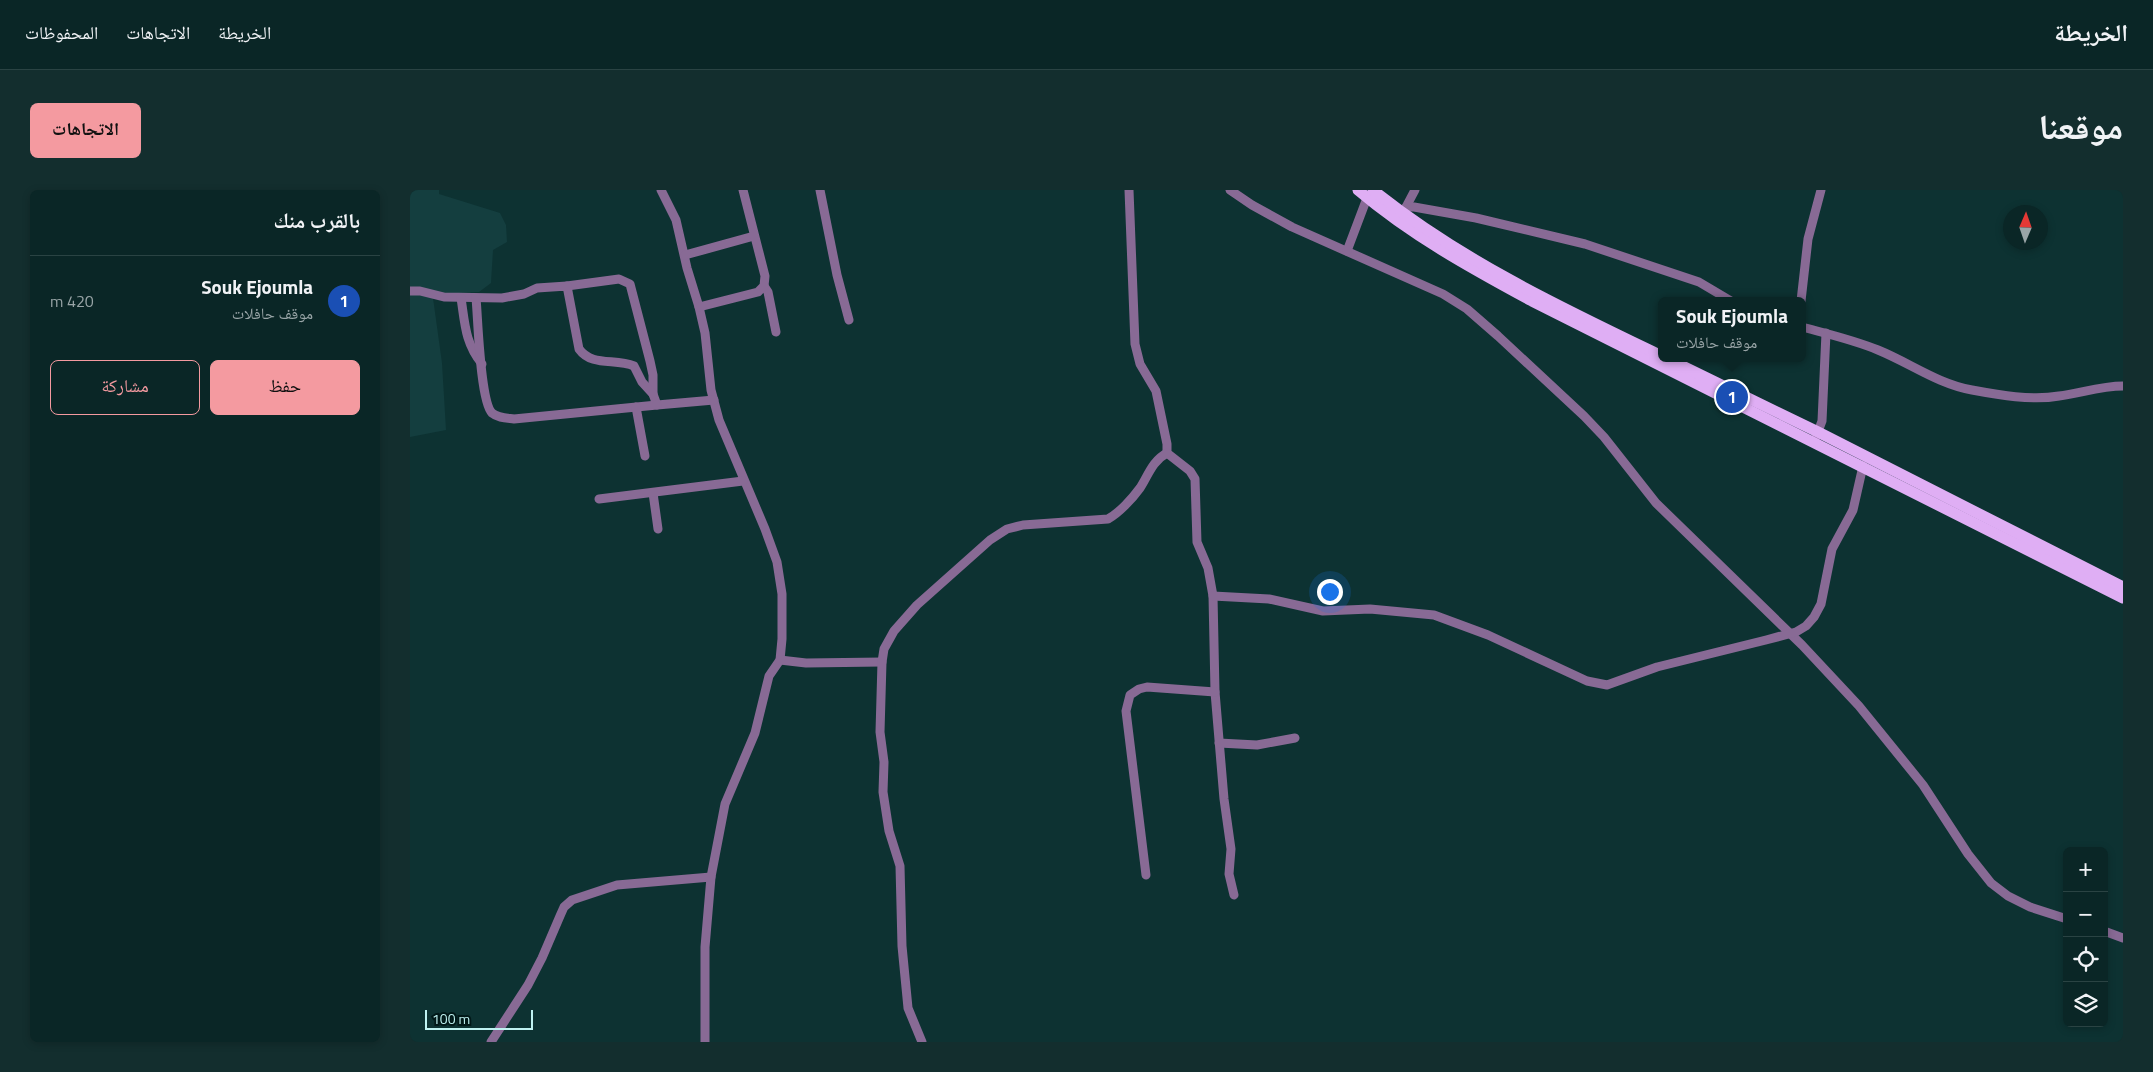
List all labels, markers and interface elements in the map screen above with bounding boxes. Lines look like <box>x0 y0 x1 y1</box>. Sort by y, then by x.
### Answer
text: الخريطة <box>2054 14 2128 50</box>
text: المحفوظات <box>25 19 98 46</box>
text: الاتجاهات <box>126 19 190 46</box>
text: الخريطة <box>218 19 271 46</box>
text: موقعنا <box>2038 99 2123 153</box>
button: الاتجاهات <box>30 103 141 158</box>
text: بالقرب منك <box>273 204 360 236</box>
north arrow <box>2003 205 2048 250</box>
text: Souk Ejoumla <box>201 272 313 301</box>
text: 420 m <box>50 289 94 313</box>
text: 1 <box>340 289 348 313</box>
popup <box>1658 297 1806 362</box>
text: موقف حافلات <box>232 301 313 325</box>
text: Souk Ejoumla <box>1676 301 1788 330</box>
text: موقف حافلات <box>1676 330 1757 354</box>
button: مشاركة <box>50 360 200 415</box>
button: حفظ <box>210 360 360 415</box>
pin: 1 <box>1716 378 1748 416</box>
your location <box>1317 579 1343 605</box>
map controls <box>2063 847 2108 1027</box>
button: + <box>2063 847 2108 892</box>
button: − <box>2063 892 2108 937</box>
button: locate <box>2063 937 2108 982</box>
button: layers <box>2063 982 2108 1027</box>
scale bar <box>425 1007 532 1030</box>
text: 100 m <box>432 1008 470 1029</box>

